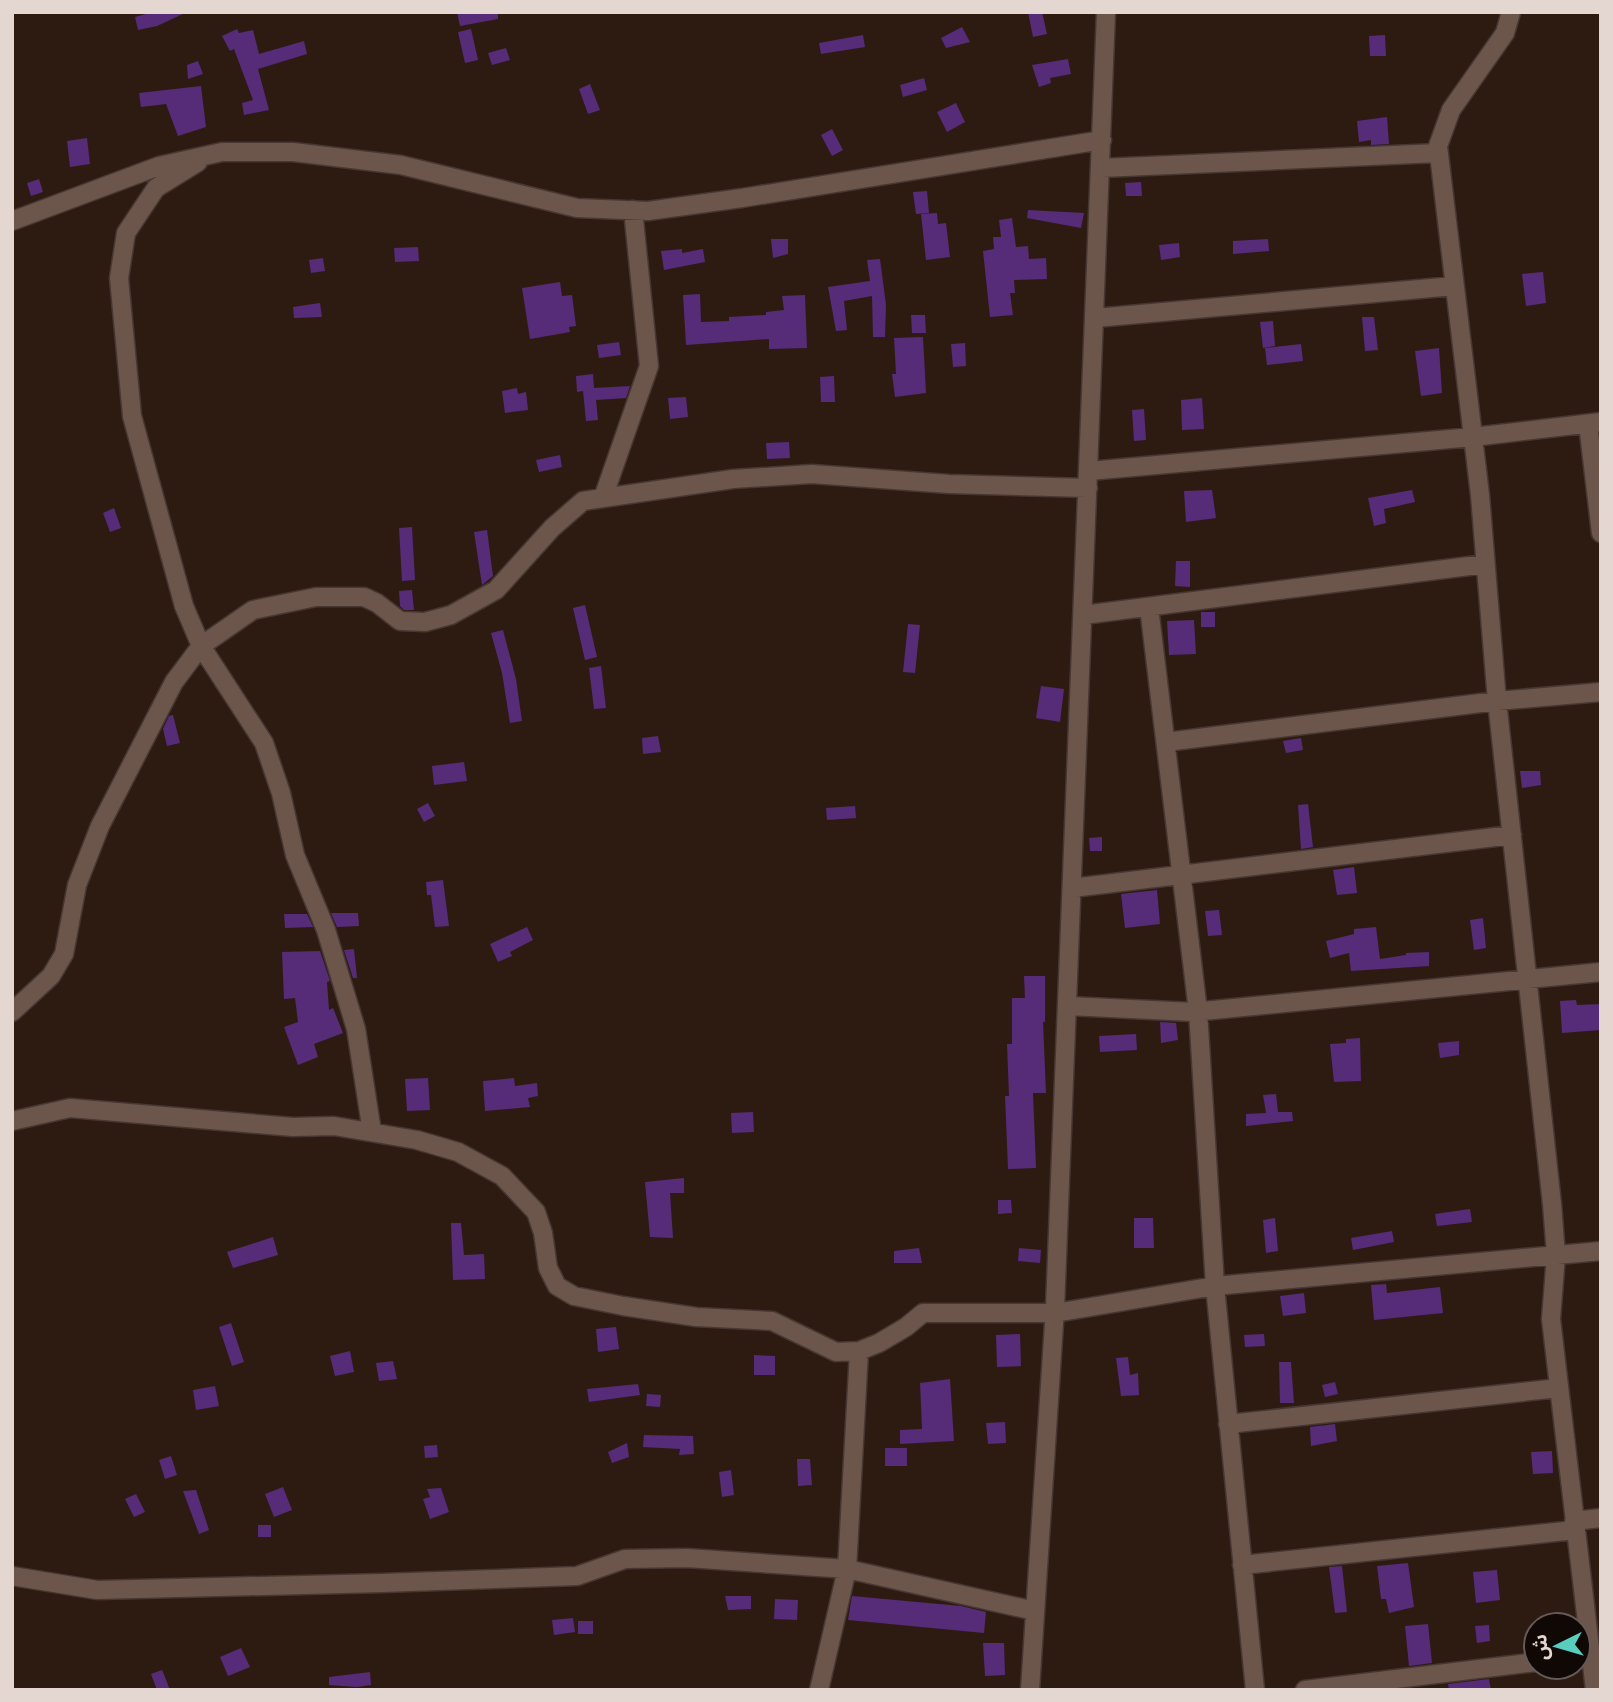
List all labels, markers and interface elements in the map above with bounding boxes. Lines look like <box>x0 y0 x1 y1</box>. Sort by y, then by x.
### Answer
north arrow <box>1522 1611 1592 1681</box>
text: ش <box>1528 1633 1553 1661</box>

